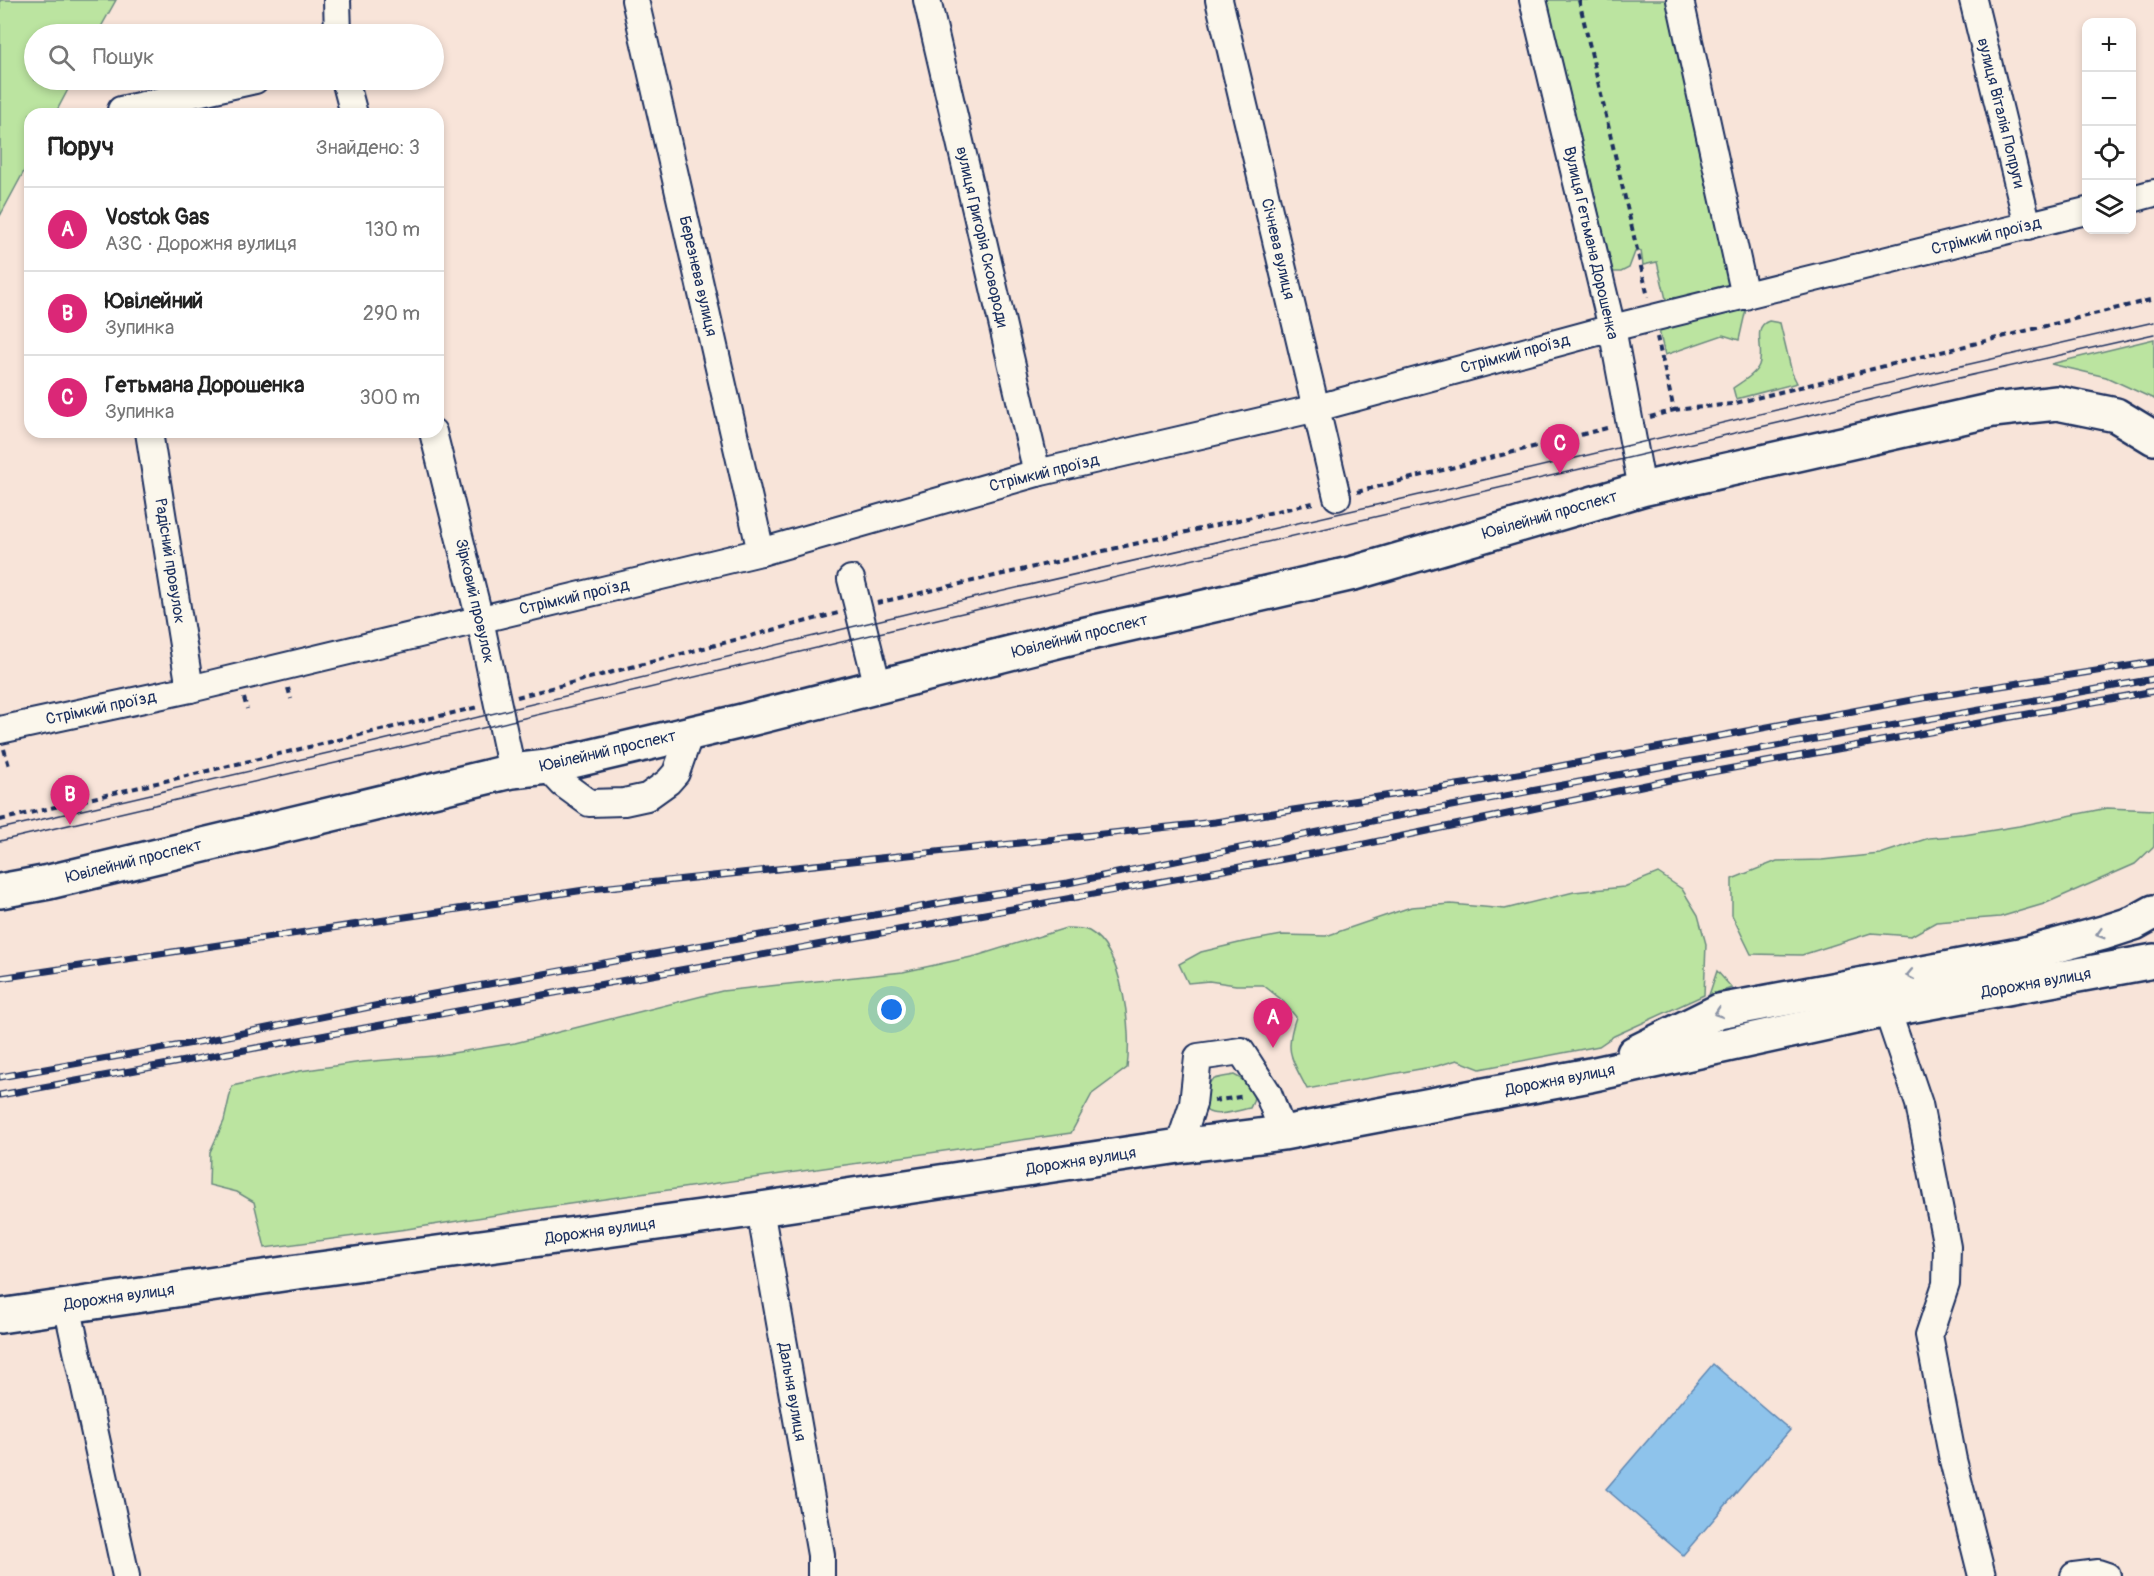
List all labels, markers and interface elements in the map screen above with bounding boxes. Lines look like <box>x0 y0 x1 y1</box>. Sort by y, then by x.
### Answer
map controls <box>2082 18 2136 234</box>
button: + <box>2082 18 2136 72</box>
search box <box>24 24 444 90</box>
street label: вулиця Віталія Попруги <box>1973 36 2029 190</box>
icon: search <box>45 41 78 74</box>
text: Пошук <box>93 43 154 71</box>
button: − <box>2082 72 2136 126</box>
button: locate <box>2082 126 2136 180</box>
text: Поруч <box>48 131 114 163</box>
text: Знайдено: 3 <box>316 135 420 160</box>
street label: вулиця Григорія Сковороди <box>951 145 1013 329</box>
street label: Вулиця Гетьмана Дорошенка <box>1559 145 1623 341</box>
button: layers <box>2082 180 2136 234</box>
street label: Січнева вулиця <box>1257 196 1299 302</box>
text: Vostok Gas <box>105 203 209 231</box>
street label: Стрімкий проїзд <box>1929 213 2043 259</box>
street label: Березнева вулиця <box>674 214 722 338</box>
text: A <box>61 217 74 242</box>
text: 130 m <box>365 217 420 242</box>
text: АЗС · Дорожня вулиця <box>105 231 297 256</box>
text: Ювілейний <box>105 287 203 315</box>
text: B <box>62 301 73 326</box>
text: 290 m <box>363 301 420 326</box>
text: Зупинка <box>105 315 174 340</box>
street label: Стрімкий проїзд <box>1458 330 1572 378</box>
text: Гетьмана Дорошенка <box>105 371 304 399</box>
text: C <box>61 385 74 410</box>
text: 300 m <box>359 385 420 410</box>
text: Зупинка <box>105 399 174 424</box>
pin: C <box>1540 424 1580 474</box>
street label: Стрімкий проїзд <box>987 450 1101 496</box>
street label: Ювілейний проспект <box>1480 486 1620 544</box>
street label: Радісний провулок <box>150 497 190 625</box>
street label: Зірковий провулок <box>451 537 499 665</box>
street label: Стрімкий проїзд <box>517 575 631 619</box>
street label: Ювілейний проспект <box>1010 609 1150 663</box>
street label: Стрімкий проїзд <box>44 686 158 729</box>
street label: Ювілейний проспект <box>538 726 678 776</box>
pin: B <box>50 776 90 825</box>
street label: Ювілейний проспект <box>64 834 204 888</box>
one-way arrow <box>2095 927 2106 939</box>
street label: Дорожня вулиця <box>1978 963 2093 1003</box>
one-way arrow <box>1905 968 1915 981</box>
your location <box>877 995 906 1024</box>
pin: A <box>1254 998 1292 1048</box>
one-way arrow <box>1714 1005 1724 1018</box>
street label: Дорожня вулиця <box>1502 1060 1617 1101</box>
street label: Дорожня вулиця <box>1023 1142 1138 1180</box>
street label: Дорожня вулиця <box>542 1213 657 1249</box>
street label: Дорожня вулиця <box>61 1279 176 1315</box>
street label: Дальня вулиця <box>773 1340 810 1443</box>

